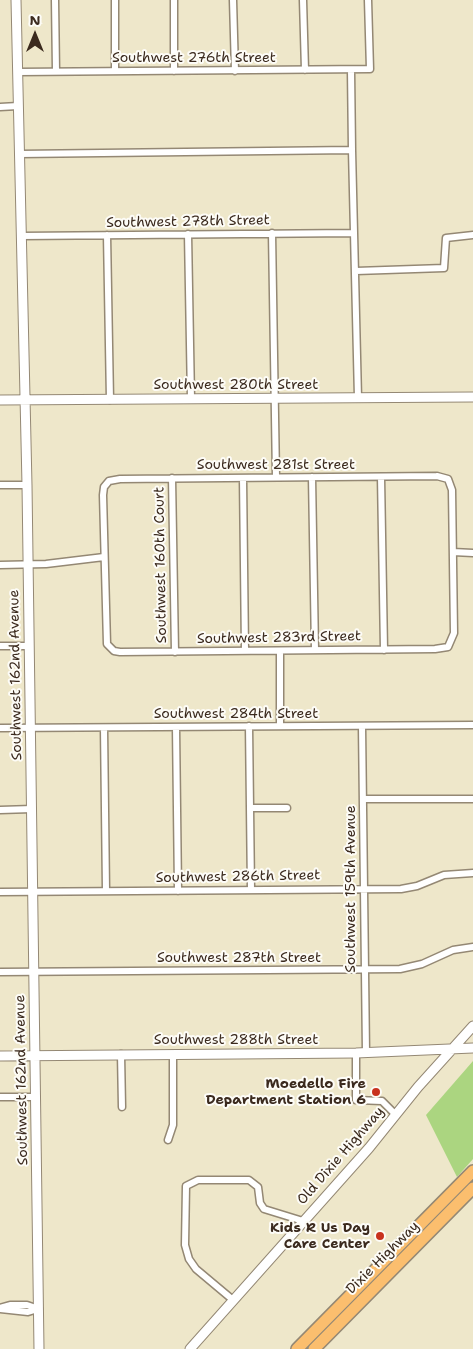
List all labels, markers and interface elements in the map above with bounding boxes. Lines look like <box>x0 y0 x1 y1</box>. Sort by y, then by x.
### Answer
north arrow <box>10 10 60 60</box>
text: N <box>29 11 41 29</box>
street label: Southwest 276th Street <box>112 50 276 66</box>
street label: Southwest 278th Street <box>106 212 270 232</box>
street label: Southwest 280th Street <box>154 377 318 393</box>
street label: Southwest 281st Street <box>197 457 355 473</box>
street label: Southwest 160th Court <box>151 486 171 644</box>
street label: Southwest 162nd Avenue <box>6 589 26 761</box>
street label: Southwest 283rd Street <box>197 628 361 648</box>
street label: Southwest 284th Street <box>154 706 318 722</box>
street label: Southwest 159th Avenue <box>343 805 359 973</box>
street label: Southwest 286th Street <box>156 867 320 887</box>
street label: Southwest 287th Street <box>157 950 321 966</box>
street label: Southwest 162nd Avenue <box>12 994 32 1166</box>
street label: Southwest 288th Street <box>154 1032 318 1048</box>
place label: Moedello Fire Department Station 6 <box>206 1076 366 1108</box>
marker: Moedello Fire Department Station 6 <box>370 1086 382 1098</box>
street label: Old Dixie Highway <box>294 1104 388 1208</box>
street label: Dixie Highway <box>343 1218 423 1298</box>
place label: Kids R Us Day Care Center <box>270 1220 370 1252</box>
marker: Kids R Us Day Care Center <box>374 1230 386 1242</box>

